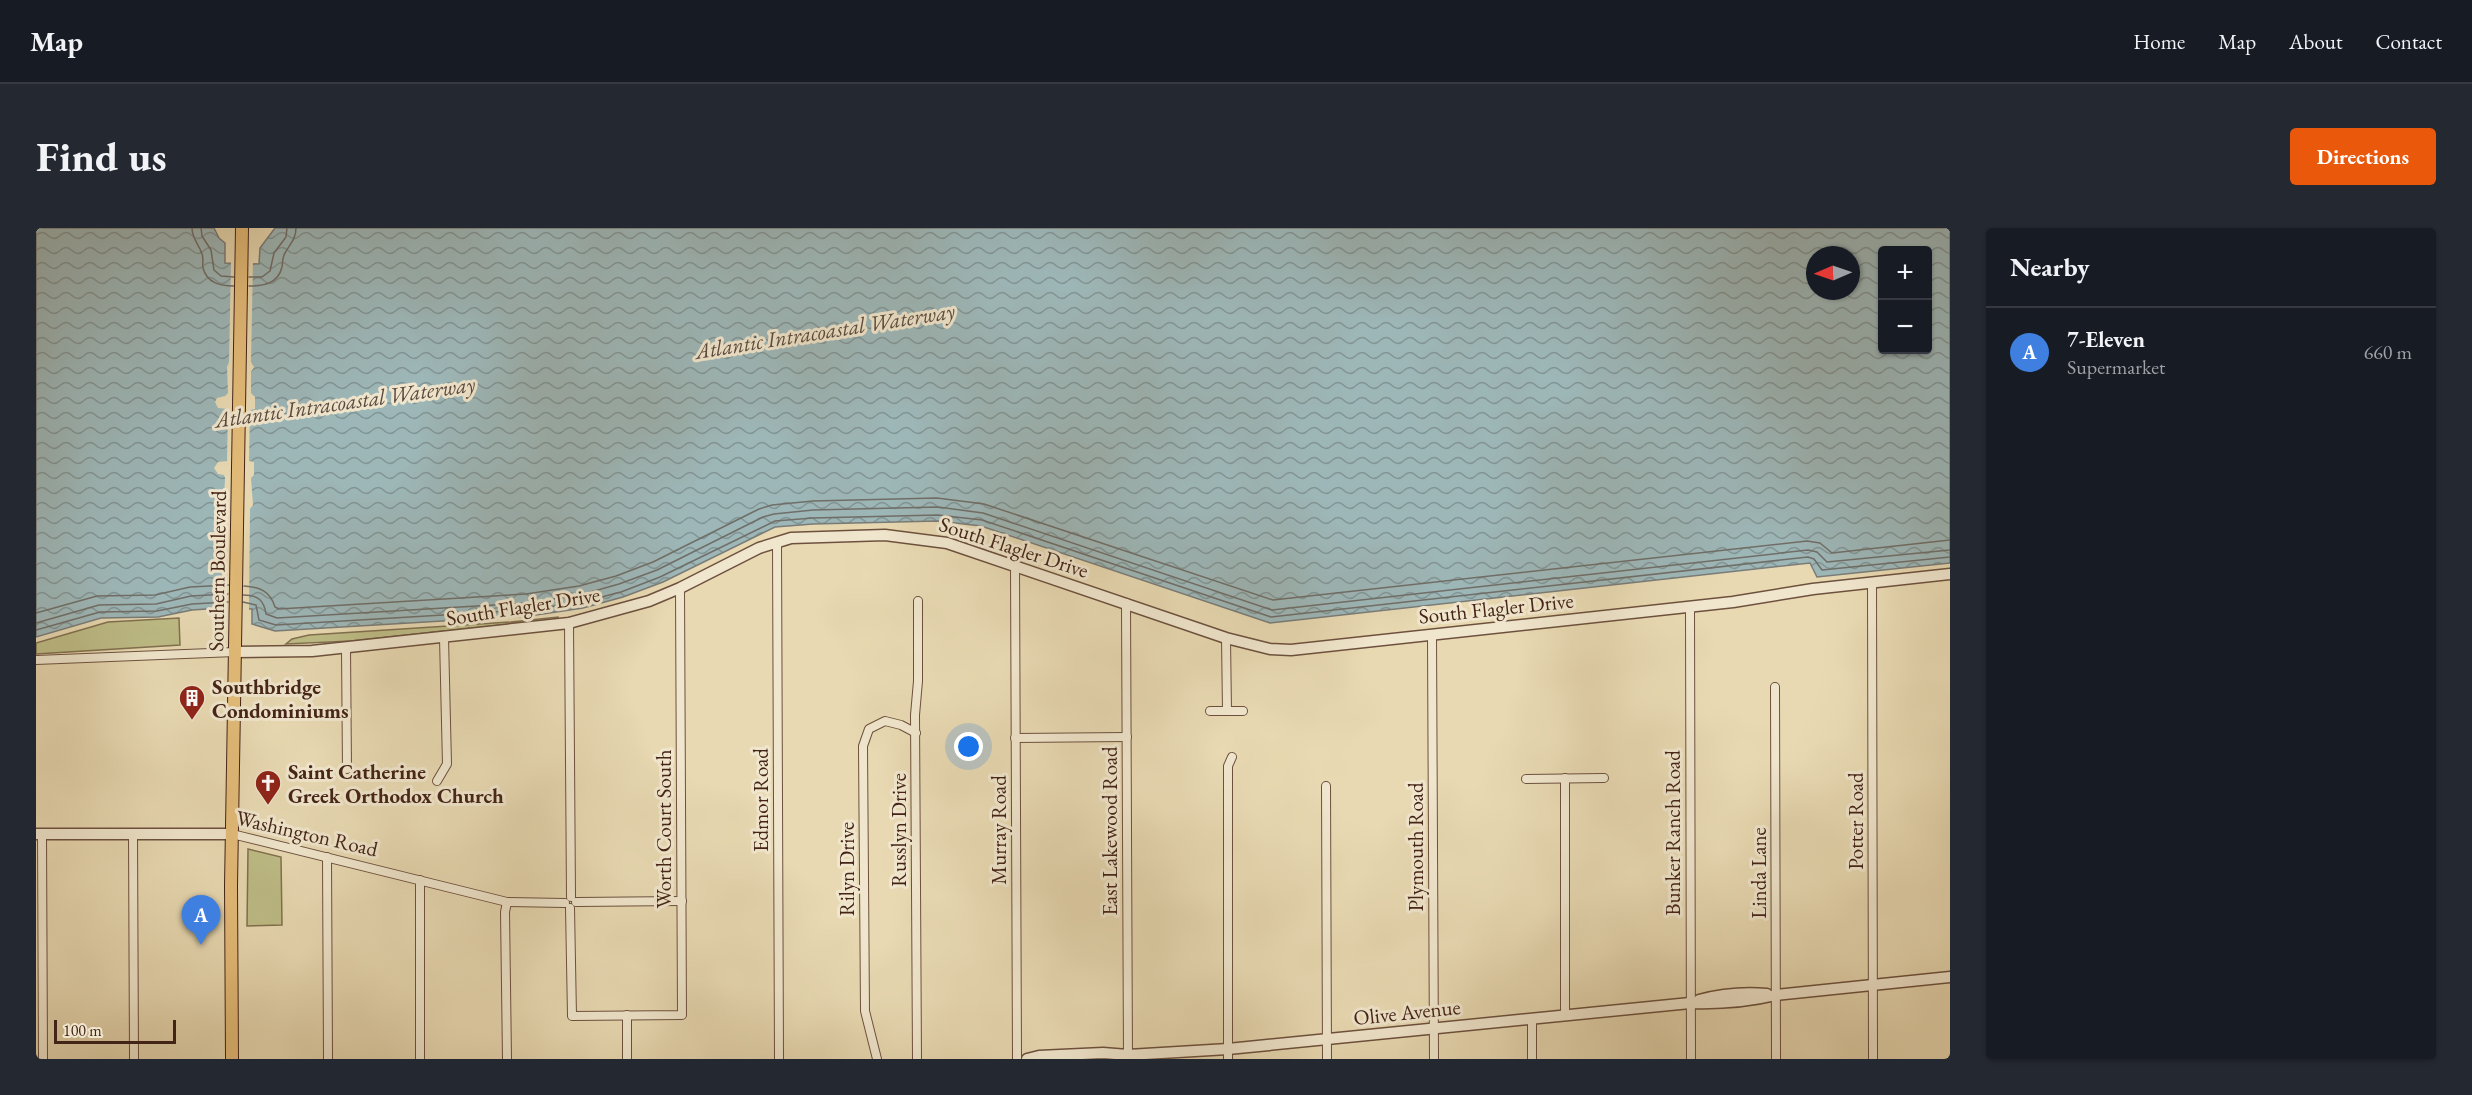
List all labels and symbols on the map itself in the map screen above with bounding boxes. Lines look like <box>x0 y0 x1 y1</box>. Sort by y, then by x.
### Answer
north arrow <box>1806 246 1860 300</box>
water label: Atlantic Intracoastal Waterway <box>691 296 957 366</box>
water label: Atlantic Intracoastal Waterway <box>211 369 477 435</box>
street label: Southern Boulevard <box>202 490 232 652</box>
street label: South Flagler Drive <box>936 510 1092 584</box>
street label: South Flagler Drive <box>444 581 602 631</box>
street label: South Flagler Drive <box>1417 586 1575 630</box>
place label: Southbridge Condominiums <box>212 673 348 724</box>
building icon: Southbridge Condominiums <box>177 683 207 721</box>
your location <box>954 732 983 761</box>
street label: East Lakewood Road <box>1096 746 1123 916</box>
street label: Edmor Road <box>747 748 774 852</box>
street label: Worth Court South <box>650 749 677 908</box>
street label: Bunker Ranch Road <box>1659 750 1686 916</box>
place label: Saint Catherine Greek Orthodox Church <box>288 758 504 809</box>
church icon: Saint Catherine Greek Orthodox Church <box>253 768 283 806</box>
street label: Potter Road <box>1842 772 1869 870</box>
street label: Russlyn Drive <box>885 773 912 887</box>
street label: Murray Road <box>985 775 1012 885</box>
street label: Plymouth Road <box>1402 782 1429 912</box>
street label: Washington Road <box>233 804 381 863</box>
street label: Rilyn Drive <box>833 822 860 916</box>
street label: Linda Lane <box>1745 827 1772 919</box>
pin: A <box>182 896 220 945</box>
street label: Olive Avenue <box>1352 993 1462 1031</box>
scale bar <box>54 1017 176 1044</box>

